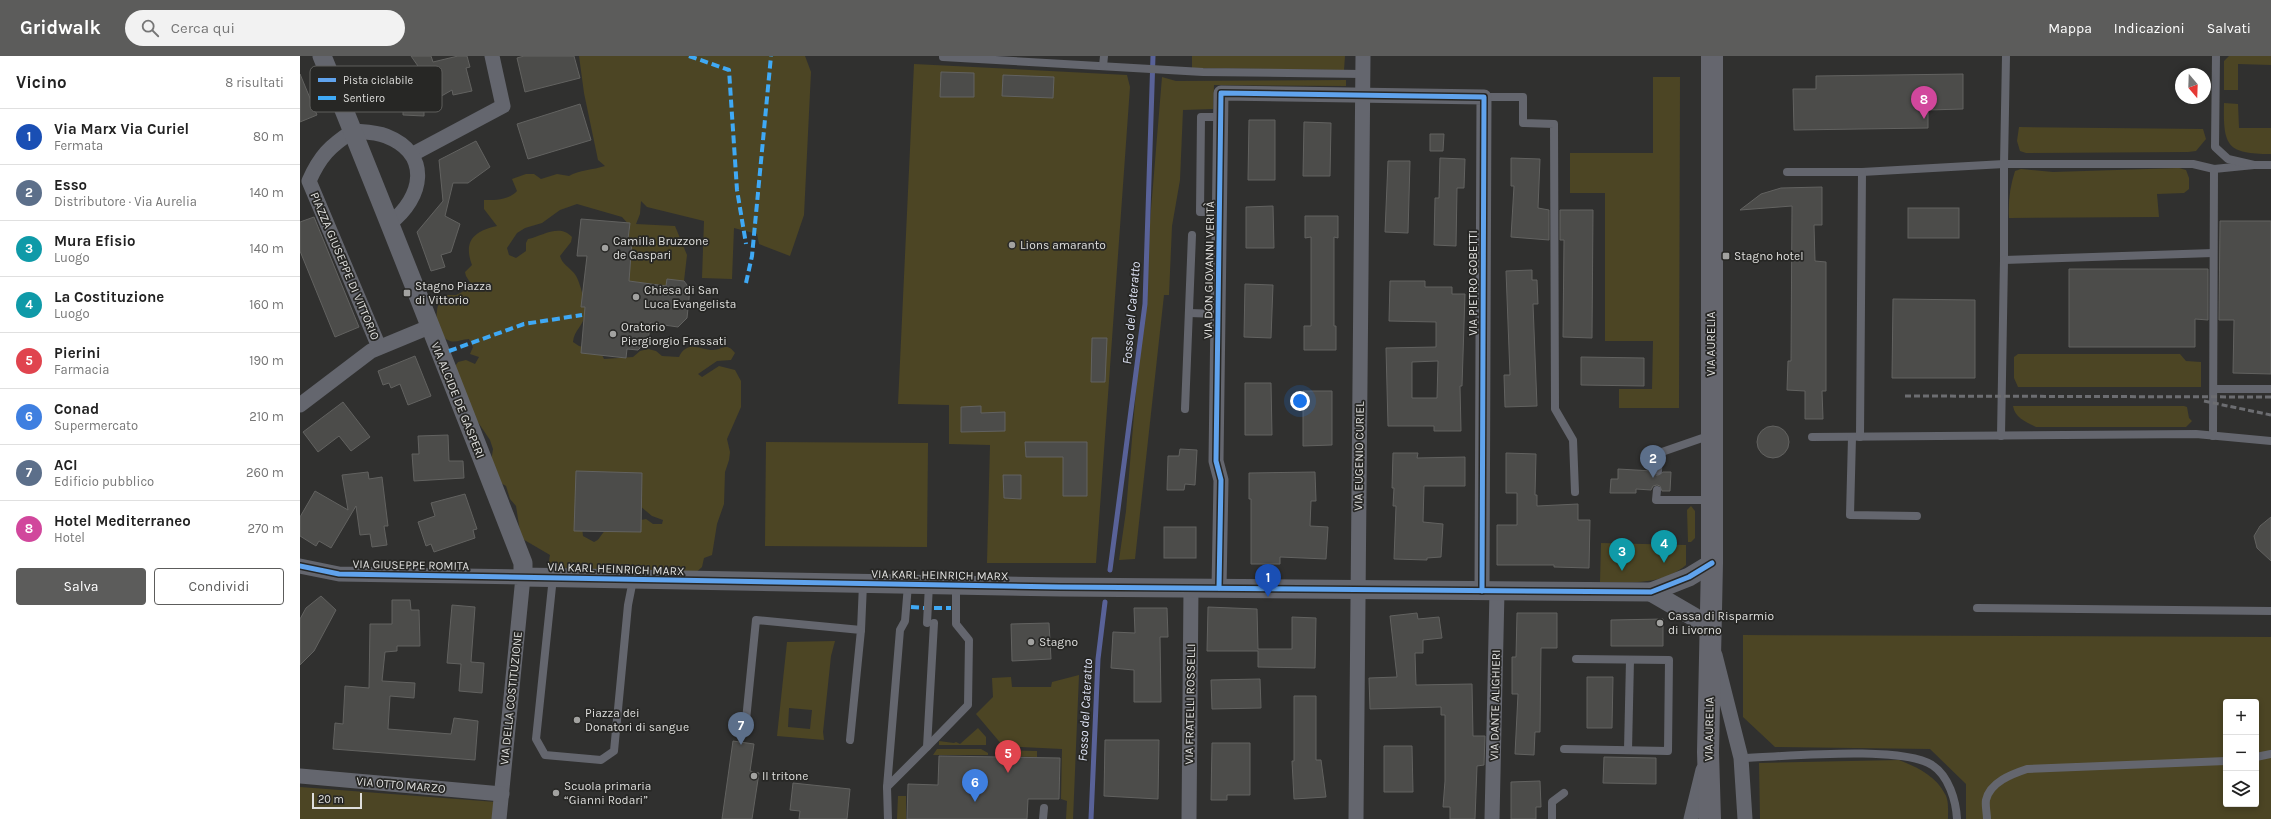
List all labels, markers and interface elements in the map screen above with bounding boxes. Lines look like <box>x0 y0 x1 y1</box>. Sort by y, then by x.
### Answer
search box <box>125 10 405 46</box>
text: Gridwalk <box>20 17 101 39</box>
icon: search <box>139 17 161 39</box>
text: Cerca qui <box>171 19 235 37</box>
text: Mappa <box>2048 20 2092 37</box>
text: Indicazioni <box>2114 20 2185 37</box>
text: Salvati <box>2207 20 2251 37</box>
legend <box>310 66 442 112</box>
north arrow <box>2175 68 2211 104</box>
text: Vicino <box>16 72 67 92</box>
text: Pista ciclabile <box>343 74 414 87</box>
text: 8 risultati <box>225 75 284 90</box>
pin: 8 <box>1911 86 1937 119</box>
text: Sentiero <box>343 92 385 105</box>
text: Via Marx Via Curiel <box>54 120 189 138</box>
text: 1 <box>27 129 31 144</box>
text: 80 m <box>253 129 284 144</box>
text: Fermata <box>54 138 103 153</box>
text: Esso <box>54 176 87 194</box>
text: 2 <box>25 185 33 200</box>
text: 140 m <box>249 185 284 200</box>
street label: PIAZZA GIUSEPPE DI VITTORIO <box>307 190 383 342</box>
text: Distributore · Via Aurelia <box>54 194 197 209</box>
street label: VIA DON GIOVANNI VERITÀ <box>1200 201 1217 339</box>
street label: VIA PIETRO GOBETTI <box>1466 230 1480 336</box>
text: Mura Efisio <box>54 232 136 250</box>
place label: Camilla Bruzzone de Gaspari <box>613 234 708 262</box>
place label: Lions amaranto <box>1020 238 1106 252</box>
marker: Lions amaranto <box>1007 240 1017 250</box>
text: 3 <box>25 241 33 256</box>
text: 140 m <box>249 241 284 256</box>
marker: Camilla Bruzzone de Gaspari <box>600 243 610 253</box>
place label: Stagno hotel <box>1734 249 1804 263</box>
text: Luogo <box>54 250 90 265</box>
marker: Stagno hotel <box>1721 251 1731 261</box>
water label: Fosso del Cateratto <box>1119 260 1143 365</box>
place label: Stagno Piazza di Vittorio <box>415 279 492 307</box>
place label: Chiesa di San Luca Evangelista <box>644 283 736 311</box>
text: La Costituzione <box>54 288 164 306</box>
marker: Stagno Piazza di Vittorio <box>402 288 412 298</box>
marker: Chiesa di San Luca Evangelista <box>631 292 641 302</box>
text: 4 <box>25 297 33 312</box>
text: 160 m <box>249 297 284 312</box>
text: Luogo <box>54 306 90 321</box>
street label: VIA AURELIA <box>1704 312 1718 376</box>
place label: Oratorio Piergiorgio Frassati <box>621 320 727 348</box>
marker: Oratorio Piergiorgio Frassati <box>608 329 618 339</box>
street label: VIA ALCIDE DE GASPERI <box>428 340 488 460</box>
text: Pierini <box>54 344 101 362</box>
text: 5 <box>25 353 33 368</box>
text: 190 m <box>249 353 284 368</box>
text: Farmacia <box>54 362 109 377</box>
your location <box>1290 391 1310 411</box>
text: Conad <box>54 400 99 418</box>
street label: VIA EUGENIO CURIEL <box>1351 401 1367 511</box>
text: 6 <box>25 409 33 424</box>
text: 210 m <box>249 409 284 424</box>
text: Supermercato <box>54 418 138 433</box>
pin: 2 <box>1640 445 1666 478</box>
text: ACI <box>54 456 77 474</box>
text: 7 <box>26 465 32 480</box>
text: 260 m <box>246 465 284 480</box>
text: Edificio pubblico <box>54 474 154 489</box>
text: Hotel Mediterraneo <box>54 512 191 530</box>
text: 8 <box>25 521 33 536</box>
text: 270 m <box>247 521 284 536</box>
text: Hotel <box>54 530 85 545</box>
pin: 4 <box>1651 530 1677 563</box>
pin: 3 <box>1609 538 1635 571</box>
street label: VIA GIUSEPPE ROMITA <box>353 557 470 573</box>
street label: VIA KARL HEINRICH MARX <box>547 560 685 578</box>
pin: 1 <box>1255 564 1281 597</box>
street label: VIA KARL HEINRICH MARX <box>871 567 1009 583</box>
button: Salva <box>16 568 146 605</box>
button: Condividi <box>154 568 284 605</box>
place label: Cassa di Risparmio di Livorno <box>1668 609 1774 637</box>
marker: Cassa di Risparmio di Livorno <box>1655 618 1665 628</box>
street label: VIA DELLA COSTITUZIONE <box>497 631 525 765</box>
place label: Stagno <box>1039 635 1078 649</box>
marker: Stagno <box>1026 637 1036 647</box>
street label: VIA FRATELLI ROSSELLI <box>1182 643 1198 765</box>
street label: VIA DANTE ALIGHIERI <box>1487 649 1503 761</box>
water label: Fosso del Cateratto <box>1075 658 1095 762</box>
street label: VIA AURELIA <box>1701 697 1717 761</box>
map controls <box>2223 699 2259 807</box>
button: + <box>2223 699 2259 735</box>
place label: Piazza dei Donatori di sangue <box>585 706 689 734</box>
pin: 7 <box>728 712 754 745</box>
marker: Piazza dei Donatori di sangue <box>572 715 582 725</box>
button: − <box>2223 735 2259 771</box>
pin: 5 <box>995 740 1021 773</box>
place label: Il tritone <box>762 769 808 783</box>
pin: 6 <box>962 769 988 802</box>
marker: Il tritone <box>749 771 759 781</box>
button: layers <box>2223 771 2259 807</box>
street label: VIA OTTO MARZO <box>356 774 446 796</box>
place label: Scuola primaria “Gianni Rodari” <box>564 779 651 807</box>
marker: Scuola primaria “Gianni Rodari” <box>551 788 561 798</box>
scale bar <box>312 791 362 810</box>
text: 20 m <box>318 793 344 806</box>

